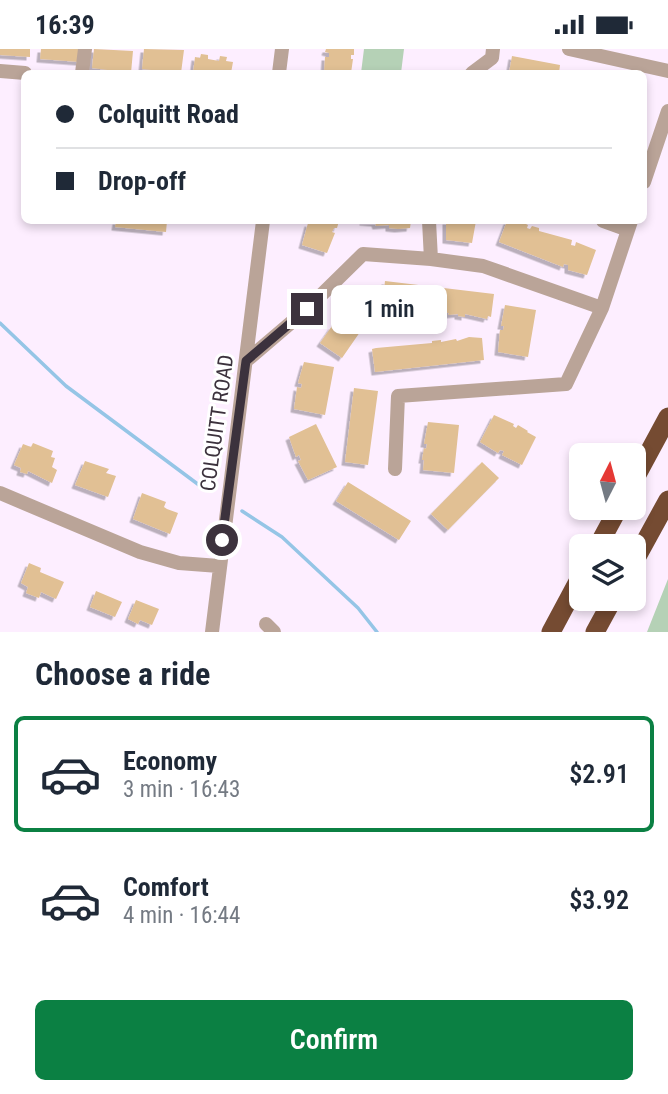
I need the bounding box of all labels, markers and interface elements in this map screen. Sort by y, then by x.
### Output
text: 16:39 [35,10,95,40]
text: Colquitt Road [98,99,239,129]
text: Drop-off [98,166,186,196]
callout: 1 min [332,285,447,333]
route end [291,293,323,325]
text: 1 min [364,296,414,323]
street label: COLQUITT ROAD [196,353,238,493]
north arrow [569,443,646,520]
map controls [569,443,646,611]
route start [206,524,238,556]
button: layers [569,534,646,611]
text: Choose a ride [35,655,210,693]
icon: car [39,743,102,806]
text: Economy [123,746,217,776]
text: $2.91 [569,759,629,789]
text: 3 min · 16:43 [123,776,240,803]
icon: car [39,869,102,932]
text: Comfort [123,872,209,902]
text: $3.92 [569,885,629,915]
text: 4 min · 16:44 [123,902,240,929]
button: Confirm [35,1000,633,1080]

